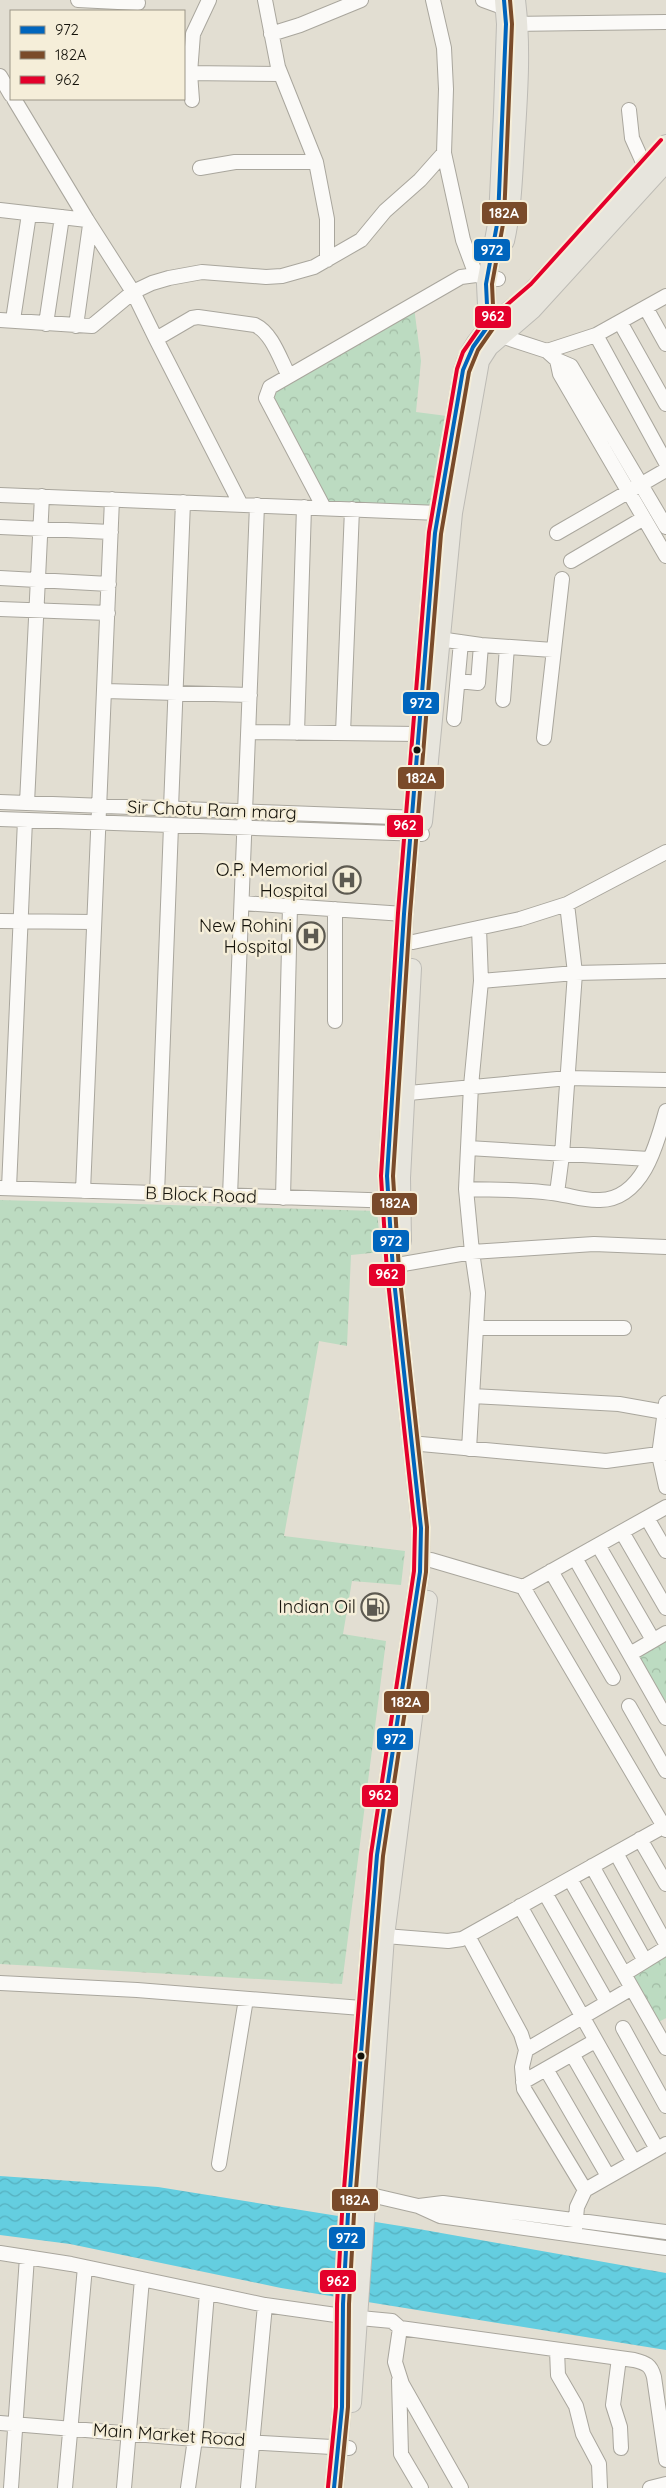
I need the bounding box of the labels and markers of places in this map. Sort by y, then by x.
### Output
unlabelled marker [412,745,422,755]
place label: O.P. Memorial Hospital [216,858,328,902]
hospital icon: O.P. Memorial Hospital [332,865,362,895]
place label: New Rohini Hospital [199,914,292,958]
hospital icon: New Rohini Hospital [296,921,326,951]
fuel station icon: Indian Oil [360,1592,390,1622]
place label: Indian Oil [278,1595,356,1618]
unlabelled marker [356,2051,366,2061]

